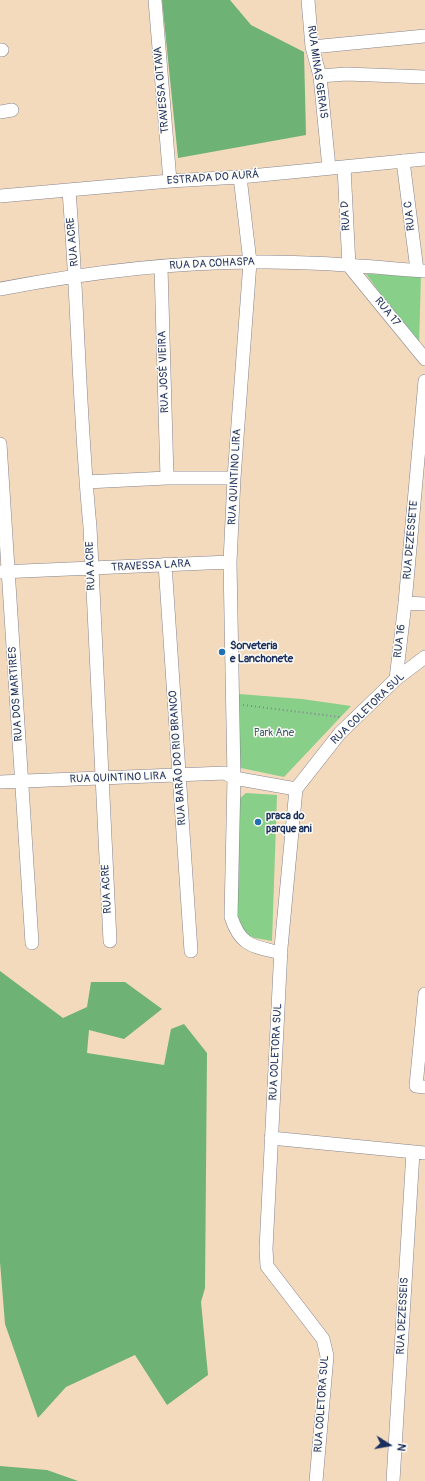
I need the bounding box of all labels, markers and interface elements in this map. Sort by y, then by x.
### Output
street label: RUA MINAS GERAIS [304,25,330,119]
street label: TRAVESSA OITAVA [152,46,172,134]
street label: ESTRADA DO AURÁ [166,168,260,188]
street label: RUA C [402,200,418,232]
street label: RUA D [339,201,353,231]
street label: RUA ACRE [64,217,82,267]
street label: RUA DA COHASPA [169,255,255,273]
street label: RUA 17 [371,295,403,329]
street label: RUA JOSÉ VIEIRA [156,331,172,413]
street label: RUA QUINTINO LIRA [226,428,244,526]
street label: RUA DEZESSETE [401,500,421,580]
street label: RUA ACRE [84,541,98,591]
street label: TRAVESSA LARA [111,557,191,575]
street label: RUA 16 [391,623,409,659]
place label: Sorveteria e Lanchonete [230,639,293,665]
street label: RUA DOS MARTIRES [6,646,26,742]
marker: Sorveteria e Lanchonete [217,647,227,657]
street label: RUA COLETORA SUL [328,670,408,748]
street label: RUA BARÃO DO RIO BRANCO [167,690,189,826]
park label: Park Ane [254,726,294,740]
street label: RUA QUINTINO LIRA [70,770,166,786]
place label: praca do parque ani [266,809,312,835]
marker: praca do parque ani [253,817,263,827]
street label: RUA ACRE [99,864,115,914]
street label: RUA COLETORA SUL [267,1003,285,1101]
street label: RUA DEZESSEIS [394,1277,412,1355]
street label: RUA COLETORA SUL [312,1355,332,1453]
north arrow [369,1425,409,1465]
text: N [394,1442,408,1452]

